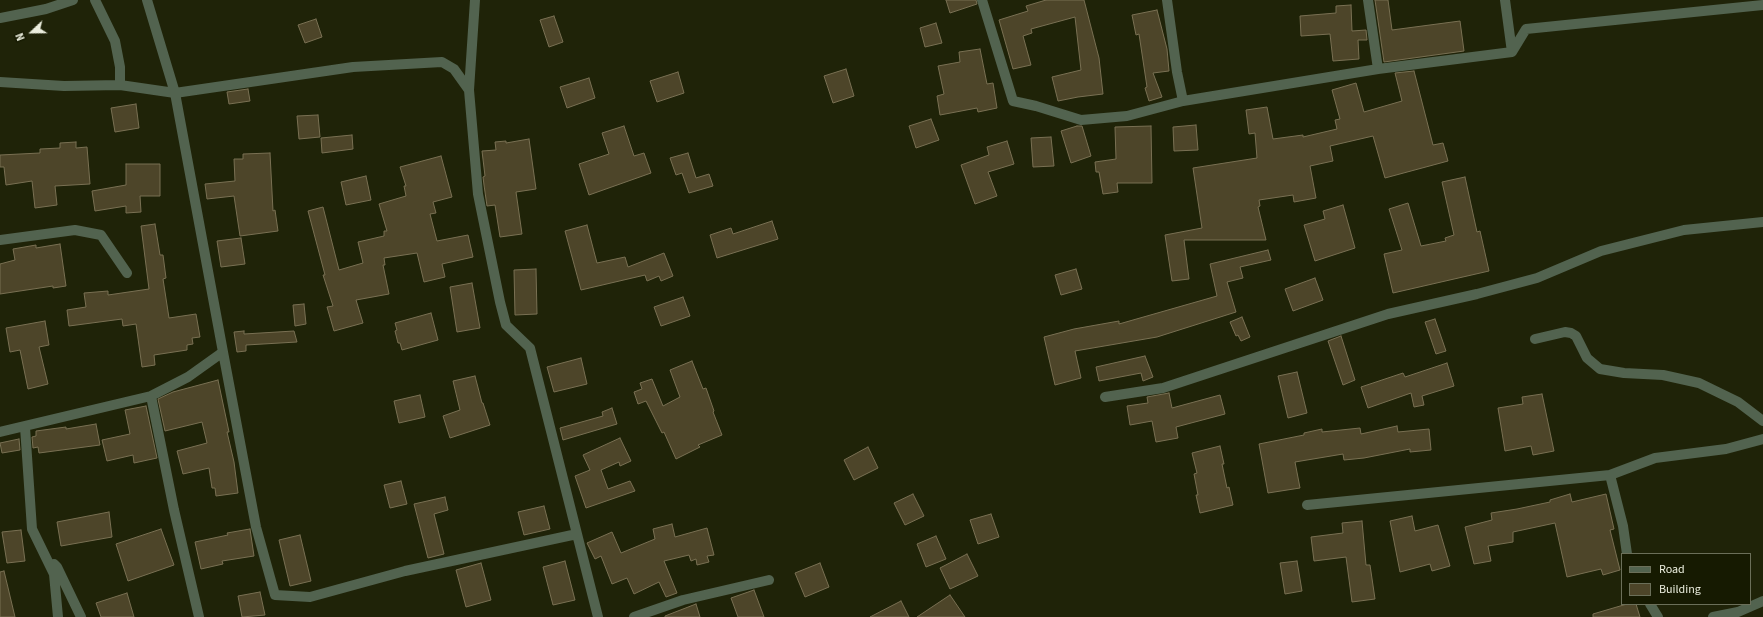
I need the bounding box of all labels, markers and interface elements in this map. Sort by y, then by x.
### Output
north arrow [12,12,52,52]
text: N [12,30,29,43]
legend [1621,553,1751,605]
text: Road [1659,561,1685,578]
text: Building [1659,581,1701,598]

